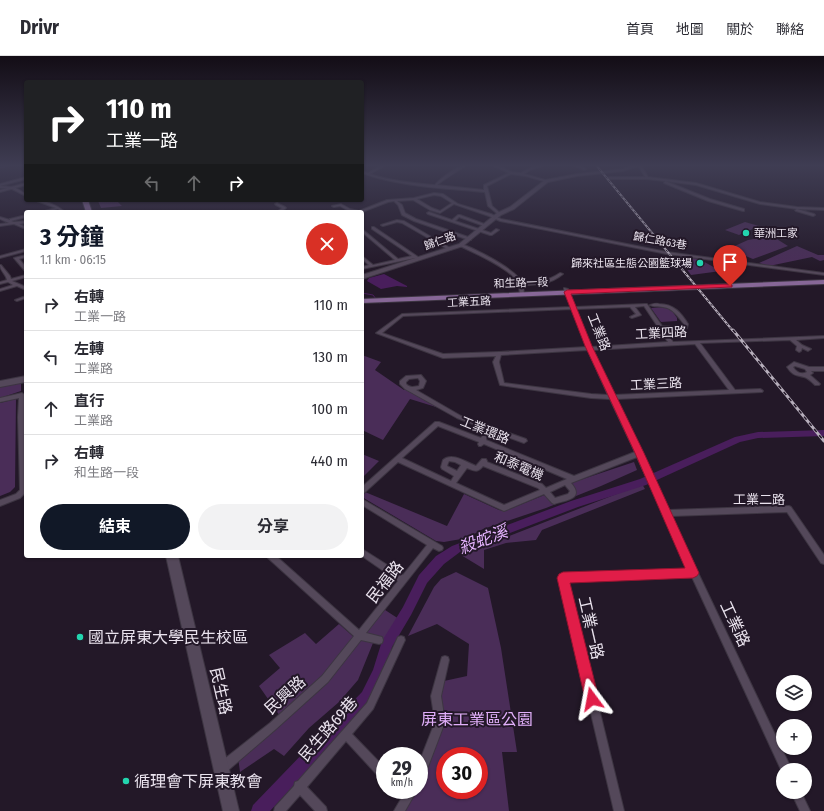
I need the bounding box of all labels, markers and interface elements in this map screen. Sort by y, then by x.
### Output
text: Drivr [20,16,59,39]
text: 首頁 [626,21,654,38]
text: 地圖 [676,21,704,38]
text: 關於 [726,21,754,38]
text: 聯絡 [776,21,804,38]
text: 110 m [106,92,172,125]
icon: right [40,96,92,148]
text: 工業一路 [106,130,178,152]
icon: left [141,172,163,194]
icon: ahead [183,172,205,194]
icon: right [225,172,247,194]
text: 3 分鐘 [40,223,104,251]
button: close [306,223,348,265]
place label: 華洲工家 [754,227,798,240]
marker: 華洲工家 [741,228,751,238]
street label: 歸仁路 [422,229,458,253]
street label: 歸仁路63巷 [632,230,688,252]
pin [713,245,747,286]
icon: arrive [719,251,741,273]
text: 1.1 km · 06:15 [40,252,106,267]
place label: 歸來社區生態公園籃球場 [571,257,692,270]
marker: 歸來社區生態公園籃球場 [695,258,705,268]
street label: 和生路一段 [493,276,549,290]
text: 右轉 [74,288,104,306]
icon: right [40,294,62,316]
street label: 工業五路 [447,294,491,310]
text: 110 m [314,296,348,314]
text: 工業一路 [74,309,126,324]
street label: 工業路 [585,311,613,353]
street label: 工業四路 [635,324,687,342]
text: 左轉 [74,340,104,358]
icon: left [40,346,62,368]
text: 130 m [313,348,348,366]
text: 工業路 [74,361,113,376]
street label: 工業三路 [630,375,682,393]
text: 直行 [74,392,104,410]
icon: ahead [40,398,62,420]
text: 100 m [311,400,348,418]
text: 工業路 [74,413,113,428]
street label: 工業環路 [458,413,512,447]
text: 右轉 [74,444,104,462]
street label: 和泰電機 [492,449,546,483]
icon: right [40,450,62,472]
text: 440 m [311,452,348,470]
text: 和生路一段 [74,465,139,480]
street label: 工業二路 [733,492,785,507]
button: 結束 [40,504,190,550]
button: 分享 [198,504,348,550]
water label: 殺蛇溪 [455,520,512,559]
street label: 民福路 [363,557,407,607]
street label: 工業一路 [575,595,607,661]
street label: 工業路 [716,598,754,650]
place label: 國立屏東大學民生校區 [88,628,248,647]
marker: 國立屏東大學民生校區 [75,632,85,642]
street label: 民生路 [206,665,236,717]
street label: 民興路 [261,672,309,718]
map controls [776,675,812,799]
button: layers [776,675,812,711]
position arrow [571,678,613,720]
street label: 民生路69巷 [295,693,361,765]
park label: 屏東工業區公園 [421,710,533,729]
button: + [776,719,812,755]
speed limit sign: 30 [436,747,488,799]
text: 29 [392,756,412,780]
button: − [776,763,812,799]
place label: 循理會下屏東教會 [134,772,262,791]
marker: 循理會下屏東教會 [121,776,131,786]
text: km/h [391,777,413,789]

